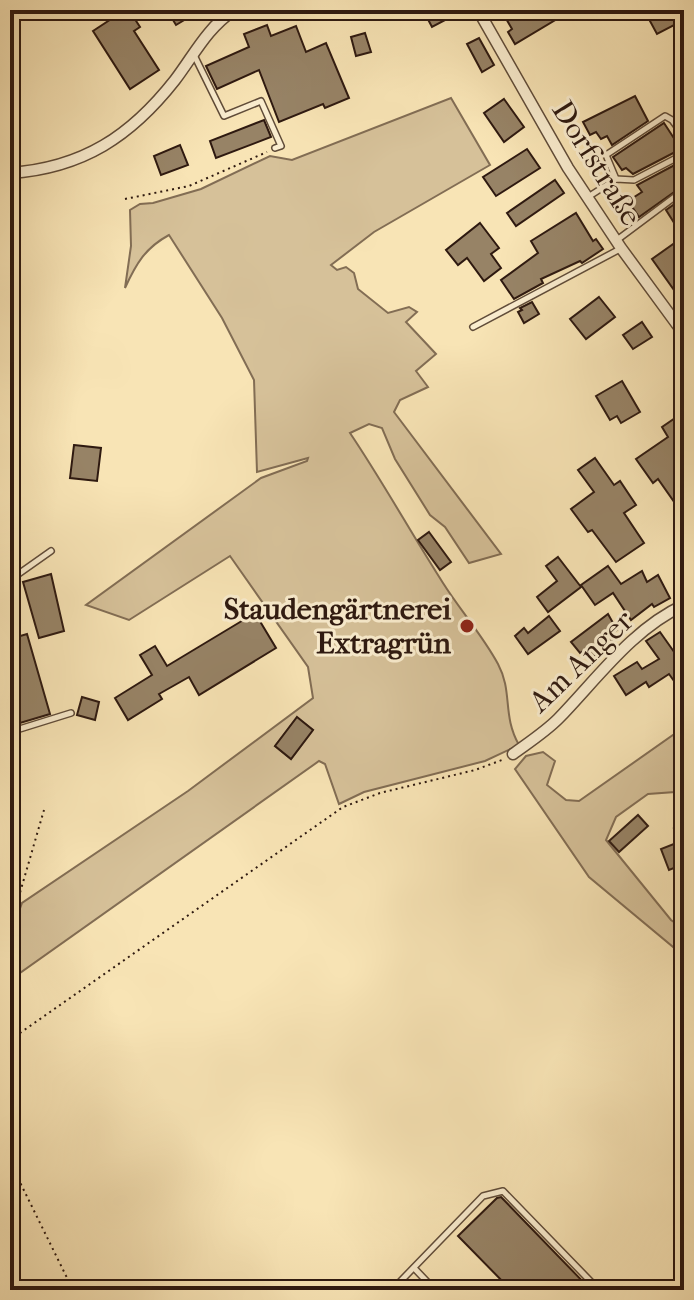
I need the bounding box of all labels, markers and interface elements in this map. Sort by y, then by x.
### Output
street label: Dorfstraße [545,95,649,232]
place label: Staudengärtnerei Extragrün [224,592,452,661]
street label: Am Anger [521,603,641,720]
marker: Staudengärtnerei Extragrün [458,617,476,635]

